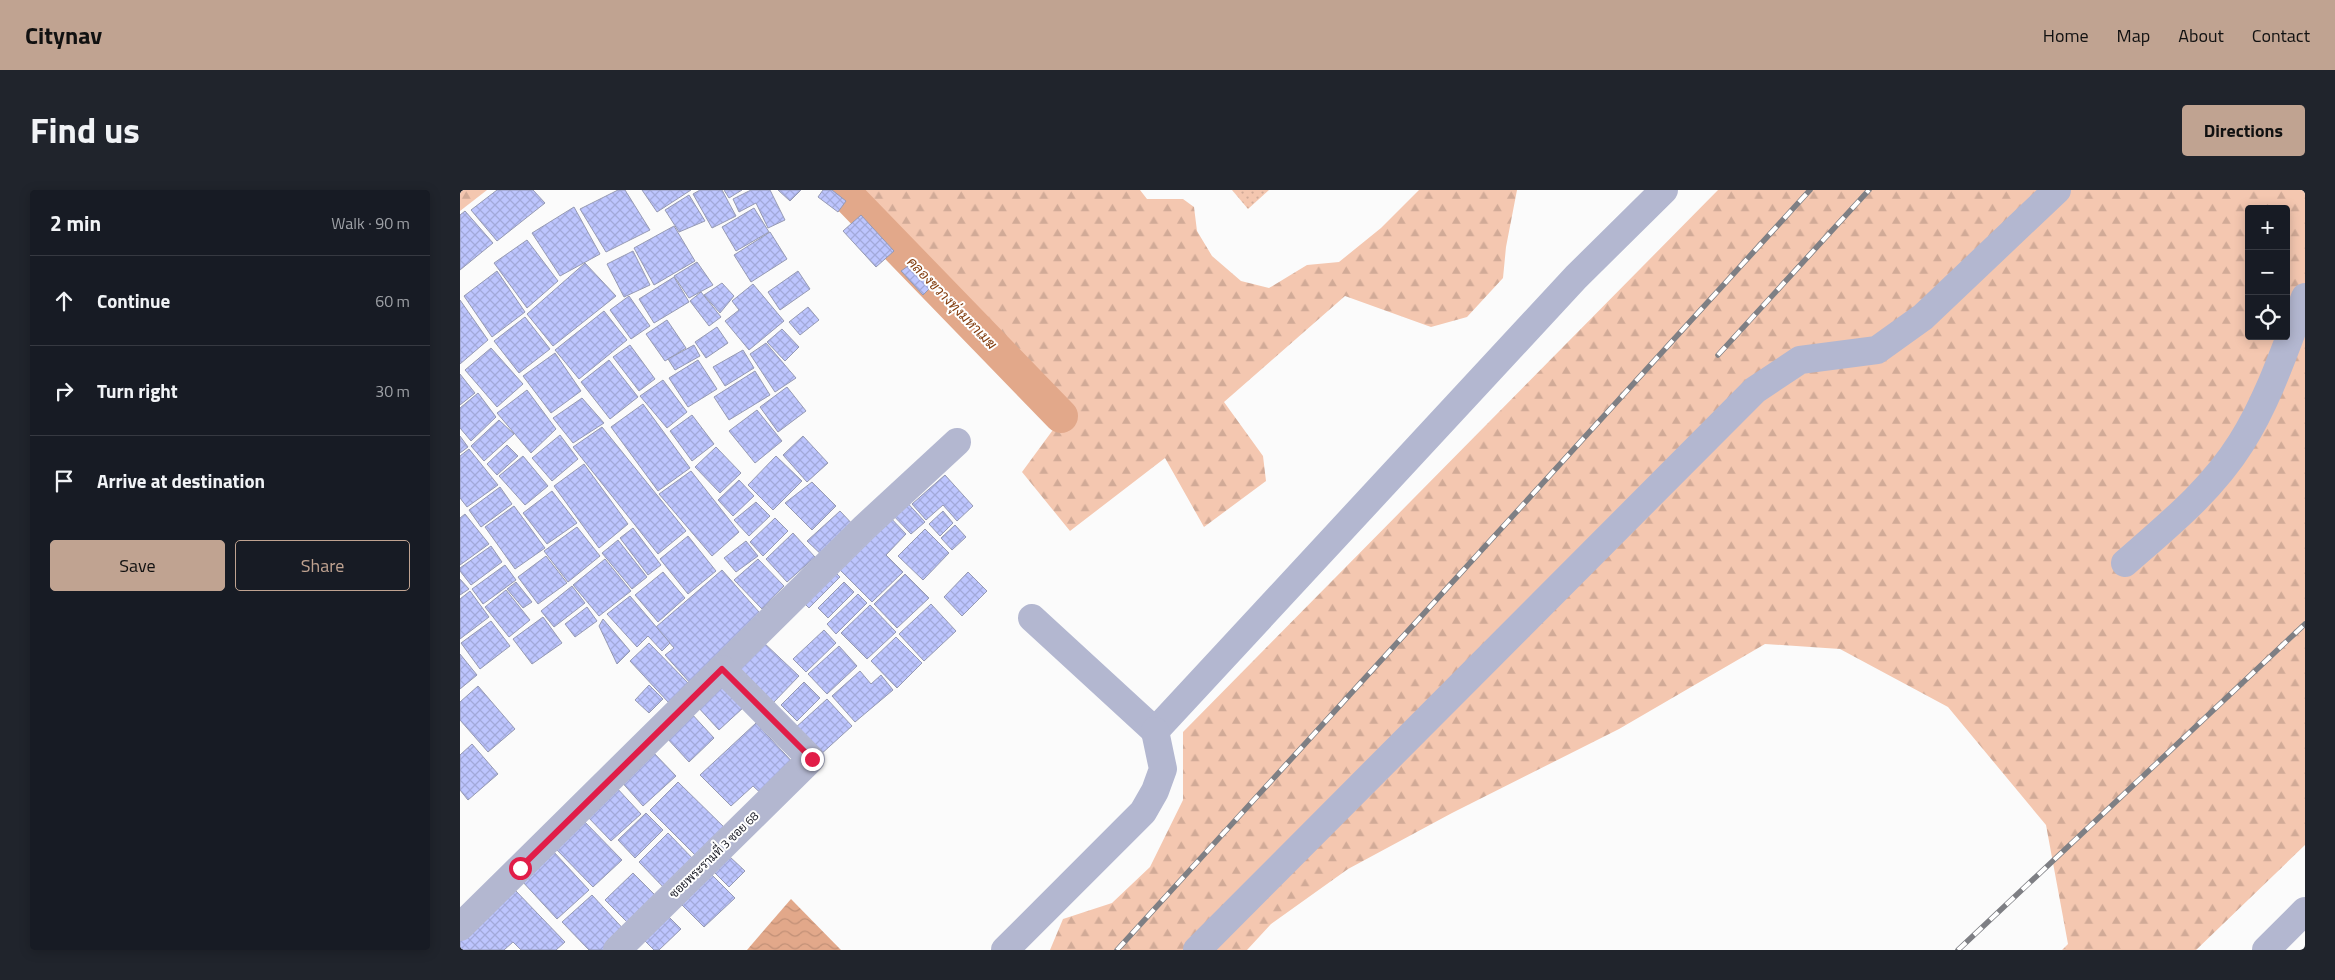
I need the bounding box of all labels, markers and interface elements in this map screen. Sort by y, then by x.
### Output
text: Citynav [25,17,102,53]
text: Home [2043,22,2089,49]
text: Map [2117,22,2150,49]
text: About [2178,22,2224,49]
text: Contact [2252,22,2310,49]
text: Find us [30,103,140,157]
button: Directions [2182,105,2305,156]
map controls [2245,205,2290,340]
button: + [2245,205,2290,250]
text: 2 min [50,207,101,239]
text: Walk · 90 m [331,211,410,235]
button: − [2245,250,2290,295]
water label: คลองขวางทุ่งมหาเมฆ [903,252,1002,354]
text: Continue [97,286,170,315]
icon: ahead [50,287,78,315]
text: 60 m [375,289,410,313]
button: locate [2245,295,2290,340]
text: Turn right [97,376,178,405]
icon: right [50,377,78,405]
text: 30 m [375,379,410,403]
text: Arrive at destination [97,466,265,495]
icon: arrive [50,467,78,495]
button: Save [50,540,225,591]
button: Share [235,540,410,591]
route end [801,748,824,771]
street label: ซอยพระรามที่ 3 ซอย 68 [664,806,763,903]
route start [509,857,532,880]

